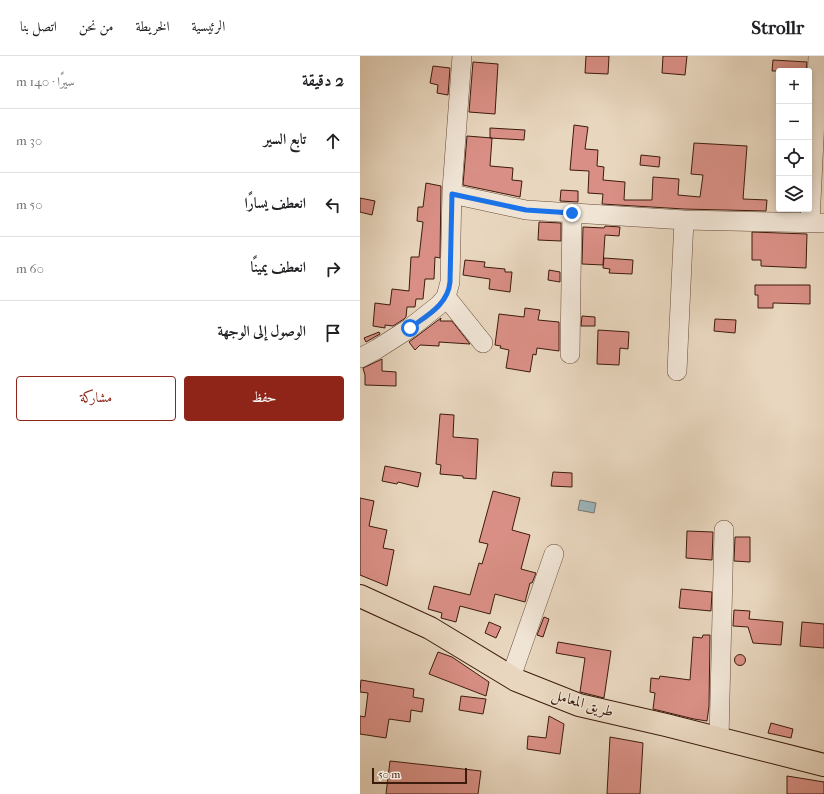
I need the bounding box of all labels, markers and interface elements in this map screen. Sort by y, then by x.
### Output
text: Strollr [751,17,804,39]
text: اتصل بنا [20,18,57,35]
text: من نحن [79,18,114,35]
text: الخريطة [136,18,170,35]
text: الرئيسية [192,18,225,35]
map controls [776,68,812,212]
button: + [776,68,812,104]
text: 2 دقيقة [302,70,344,90]
text: سيرًا · 140 m [16,74,75,89]
button: − [776,104,812,140]
text: تابع السير [264,130,306,148]
icon: ahead [322,130,344,152]
text: 30 m [16,133,42,148]
button: locate [776,140,812,176]
button: layers [776,176,812,212]
text: انعطف يسارًا [245,194,306,212]
icon: left [322,194,344,216]
text: 50 m [16,197,42,212]
route end [563,204,581,222]
text: انعطف يمينًا [251,258,306,276]
icon: right [322,258,344,280]
text: 60 m [16,261,44,276]
route start [401,319,419,337]
text: الوصول إلى الوجهة [217,322,306,340]
icon: arrive [322,322,344,344]
button: مشاركة [16,376,176,421]
button: حفظ [184,376,344,421]
street label: طريق المعامل [549,685,616,723]
scale bar [372,766,467,785]
text: 50 m [378,768,400,781]

